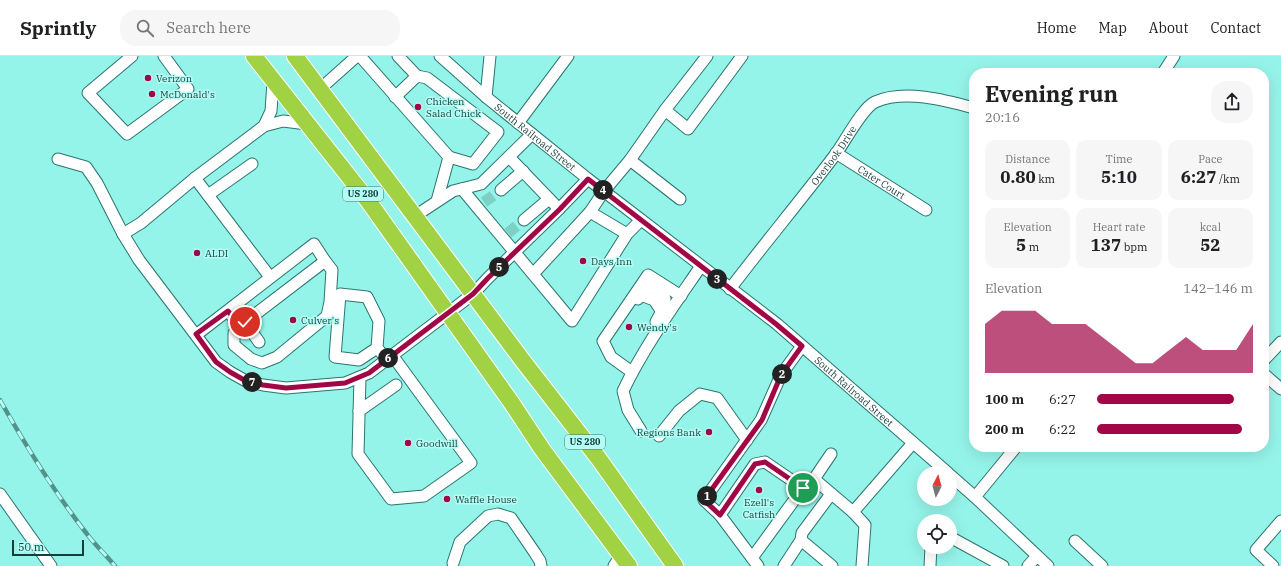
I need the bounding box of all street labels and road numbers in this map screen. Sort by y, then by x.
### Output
street label: South Railroad Street [492,101,579,174]
street label: Overlook Drive [808,123,859,188]
street label: Cater Court [855,162,908,202]
road number: US 280 [343,187,383,201]
street label: South Railroad Street [812,354,896,430]
road number: US 280 [565,435,605,449]

